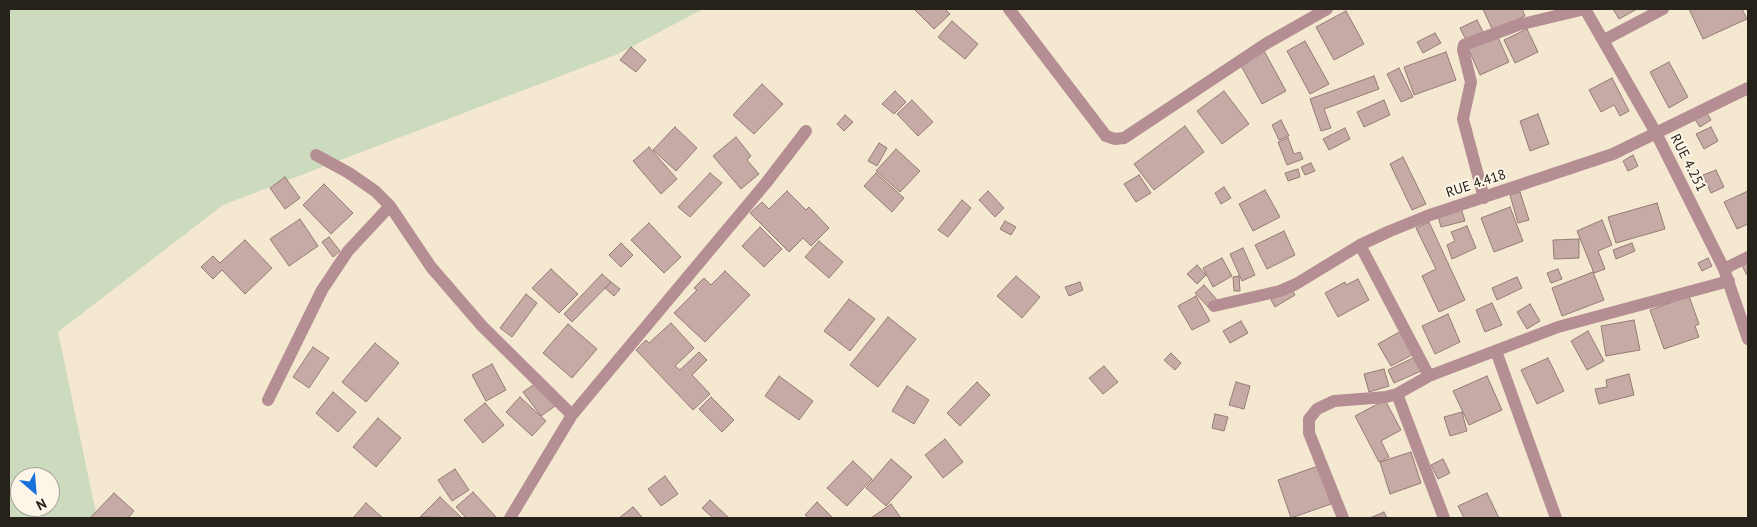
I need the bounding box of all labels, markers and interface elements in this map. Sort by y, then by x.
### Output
street label: RUE 4.251 [1666,131,1710,195]
street label: RUE 4.418 [1444,166,1508,202]
north arrow [10,467,60,517]
text: N [33,494,50,515]

